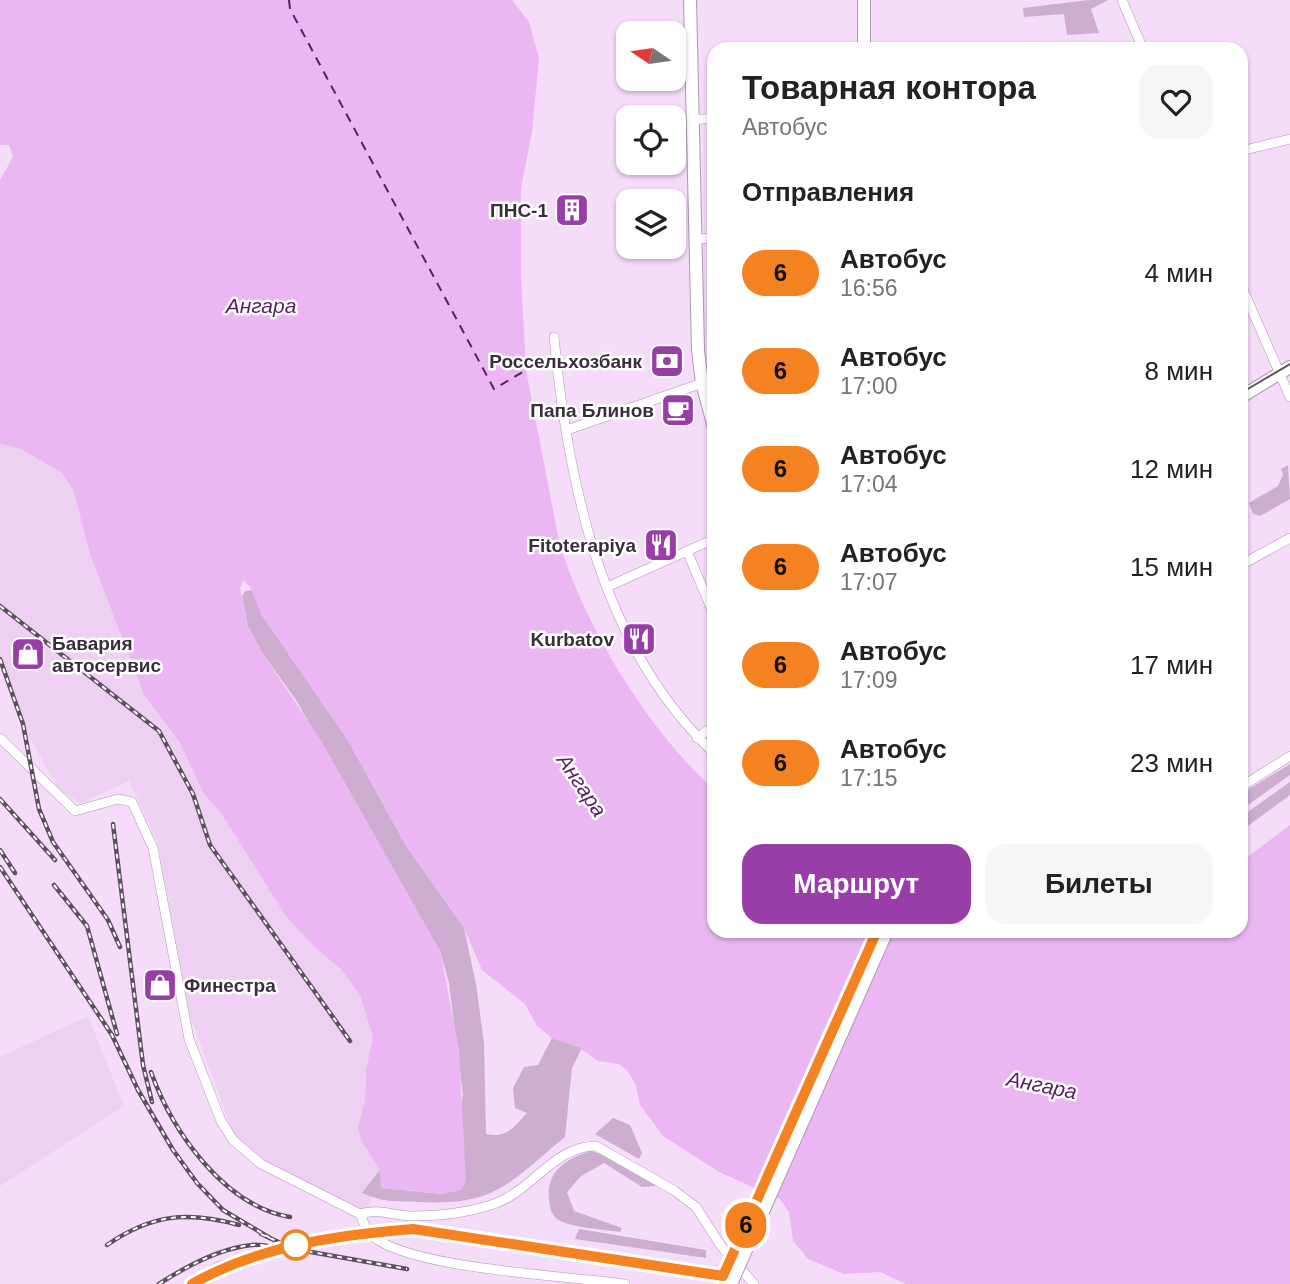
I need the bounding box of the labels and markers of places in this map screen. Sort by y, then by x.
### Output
building icon: ПНС-1 [553,191,591,229]
place label: ПНС-1 [490,200,548,221]
bank icon: Россельхозбанк [648,342,686,380]
place label: Россельхозбанк [489,351,642,372]
cafe icon: Папа Блинов [659,391,697,429]
place label: Папа Блинов [530,400,654,421]
restaurant icon: Fitoterapiya [642,526,680,564]
place label: Fitoterapiya [528,535,636,556]
restaurant icon: Kurbatov [620,620,658,658]
place label: Kurbatov [531,629,614,650]
place label: Бавария автосервис [52,633,162,676]
shop icon: Бавария автосервис [9,635,47,673]
shop icon: Финестра [141,966,179,1004]
place label: Финестра [184,975,276,996]
unlabelled marker [281,1230,311,1260]

